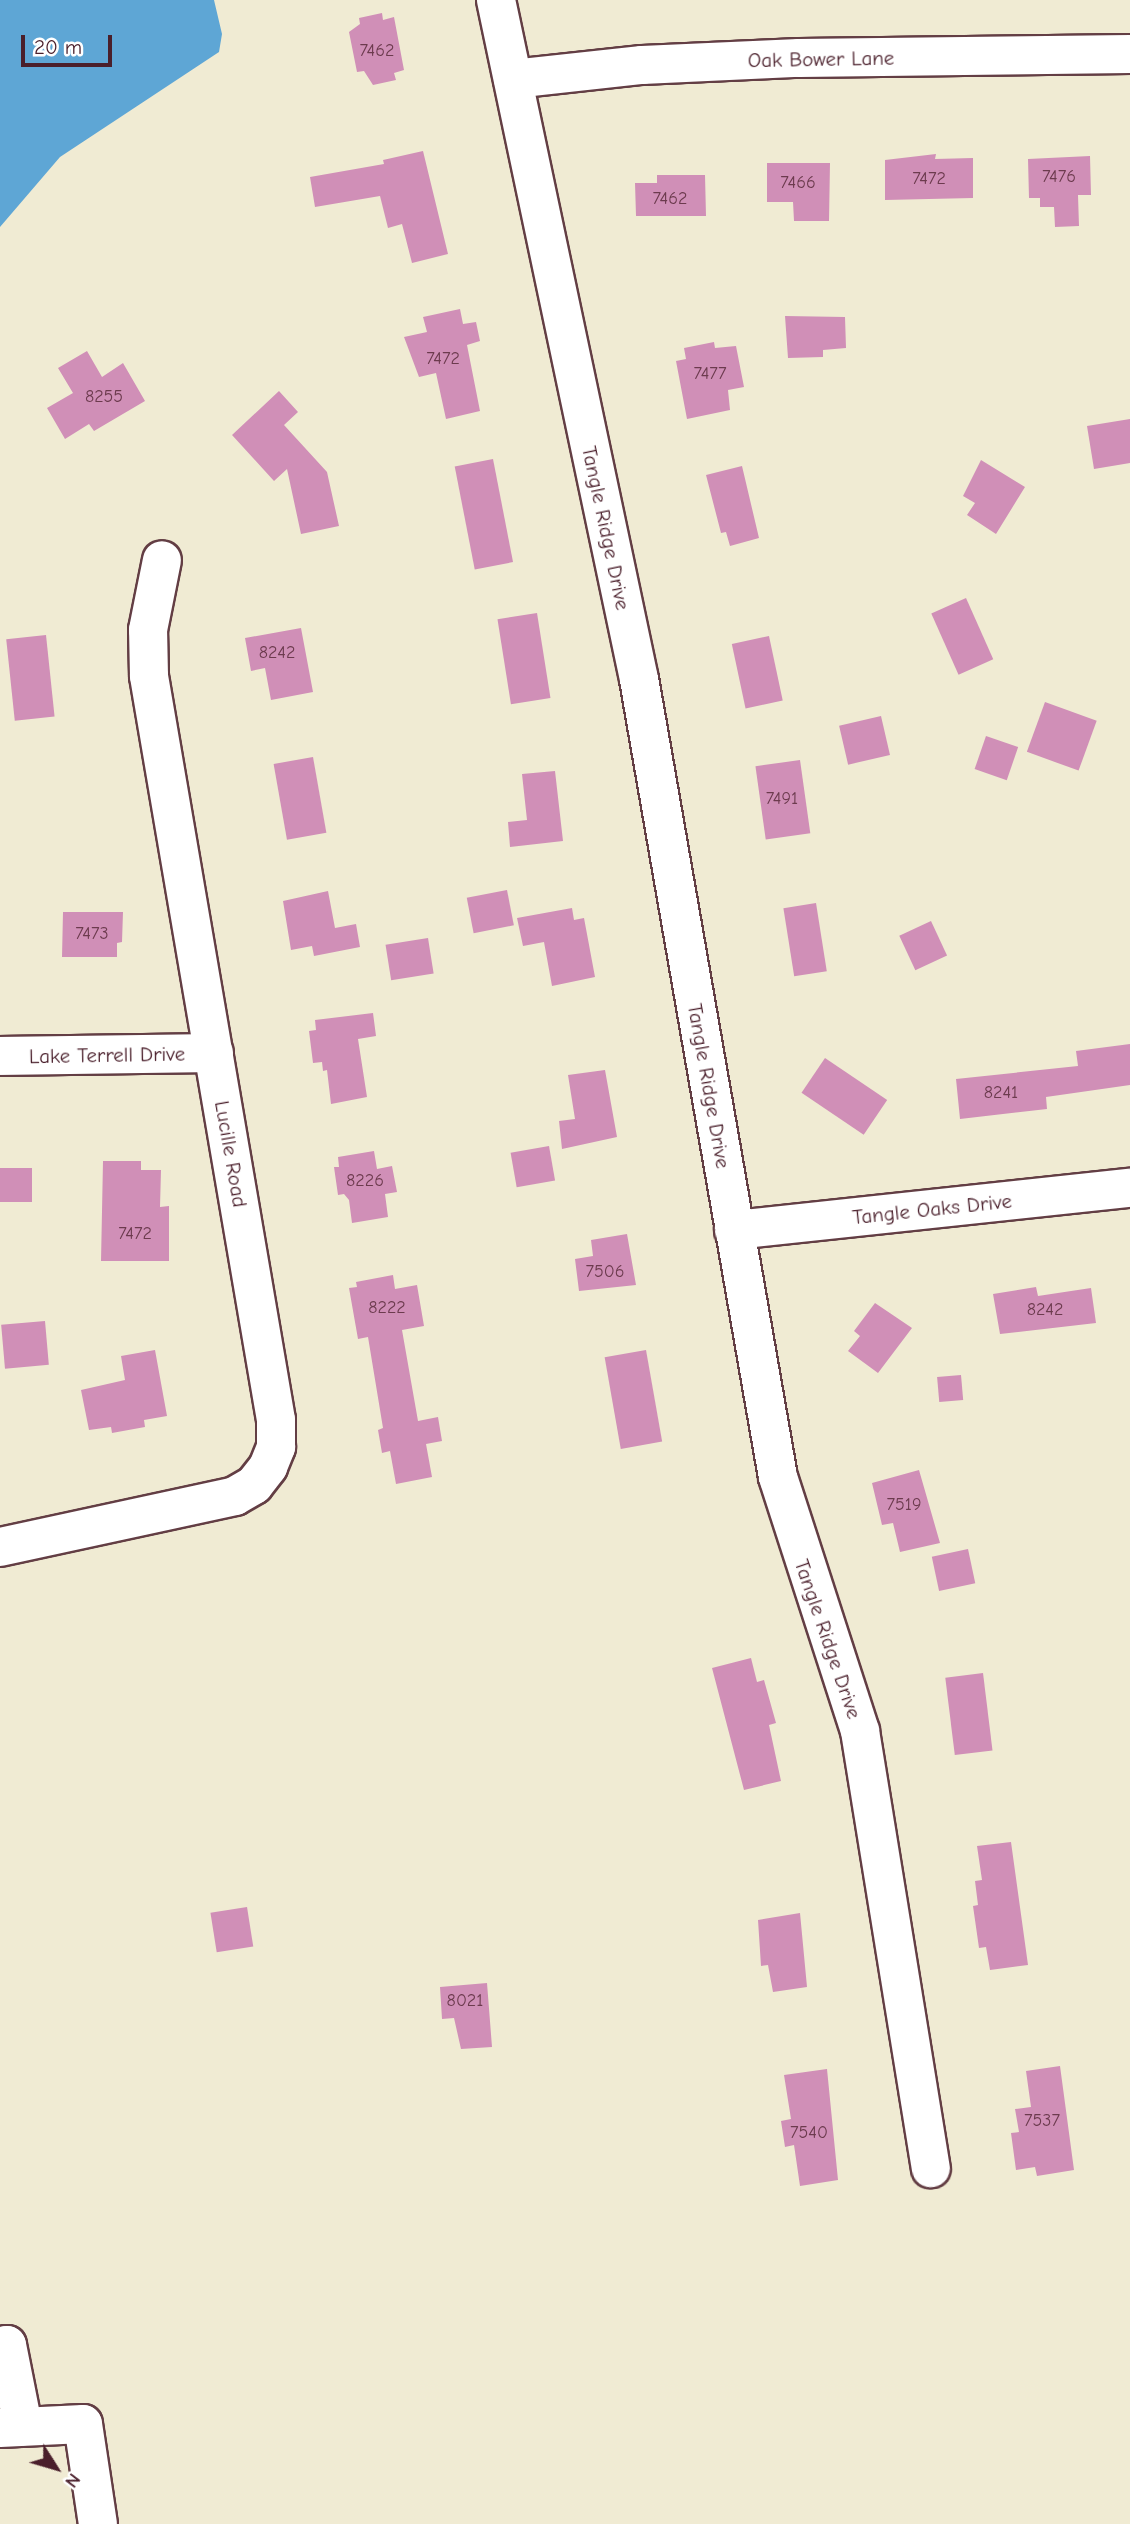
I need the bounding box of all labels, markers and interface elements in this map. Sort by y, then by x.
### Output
scale bar [24,21,116,65]
text: 20 m [34,35,82,59]
house number: 7462 [360,40,394,62]
street label: Oak Bower Lane [747,45,895,73]
house number: 7476 [1042,166,1076,188]
house number: 7472 [912,168,946,190]
house number: 7466 [780,172,816,194]
house number: 7462 [653,188,687,210]
house number: 7472 [426,348,460,370]
house number: 7477 [694,363,726,385]
house number: 8255 [85,386,123,408]
street label: Tangle Ridge Drive [576,444,636,612]
house number: 8242 [259,642,295,664]
house number: 7491 [766,788,798,810]
house number: 7473 [75,923,109,945]
street label: Tangle Ridge Drive [682,1002,736,1170]
street label: Lake Terrell Drive [29,1041,185,1069]
house number: 8241 [984,1082,1018,1104]
street label: Lucille Road [209,1099,253,1209]
house number: 8226 [346,1170,384,1192]
street label: Tangle Oaks Drive [851,1188,1013,1230]
house number: 7472 [118,1223,152,1245]
house number: 7506 [586,1261,624,1283]
house number: 8222 [368,1297,406,1319]
house number: 8242 [1027,1299,1063,1321]
house number: 7519 [887,1494,921,1516]
street label: Tangle Ridge Drive [789,1556,867,1722]
house number: 8021 [447,1990,483,2012]
house number: 7537 [1024,2110,1060,2132]
house number: 7540 [790,2122,828,2144]
north arrow [21,2433,91,2503]
text: N [60,2469,85,2492]

